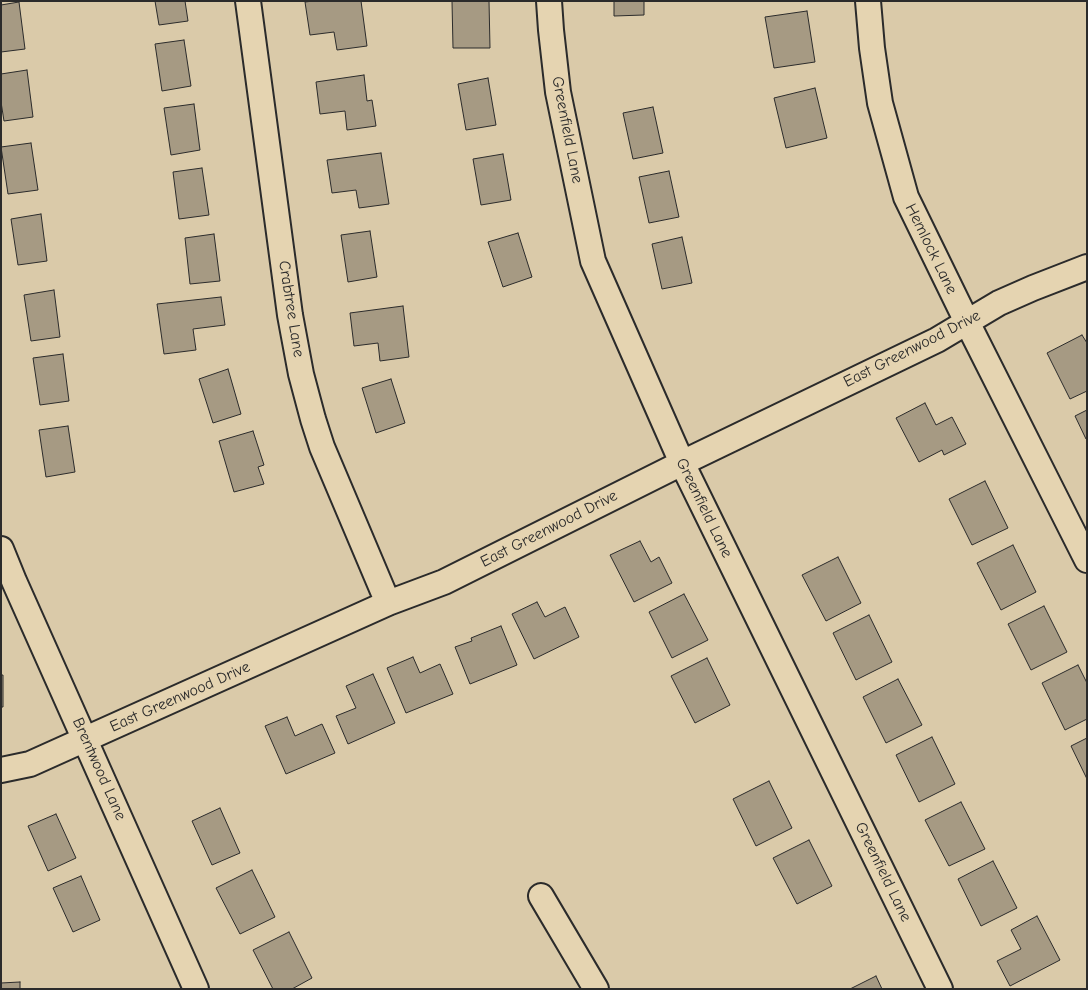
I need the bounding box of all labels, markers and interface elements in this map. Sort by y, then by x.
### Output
street label: Greenfield Lane [547,75,587,185]
street label: Hemlock Lane [901,201,961,297]
street label: Crabtree Lane [274,259,308,359]
street label: East Greenwood Drive [840,306,984,392]
street label: Greenfield Lane [672,455,736,561]
street label: East Greenwood Drive [477,486,621,572]
street label: East Greenwood Drive [107,657,253,737]
street label: Brentwood Lane [68,715,130,823]
street label: Greenfield Lane [851,819,915,925]

